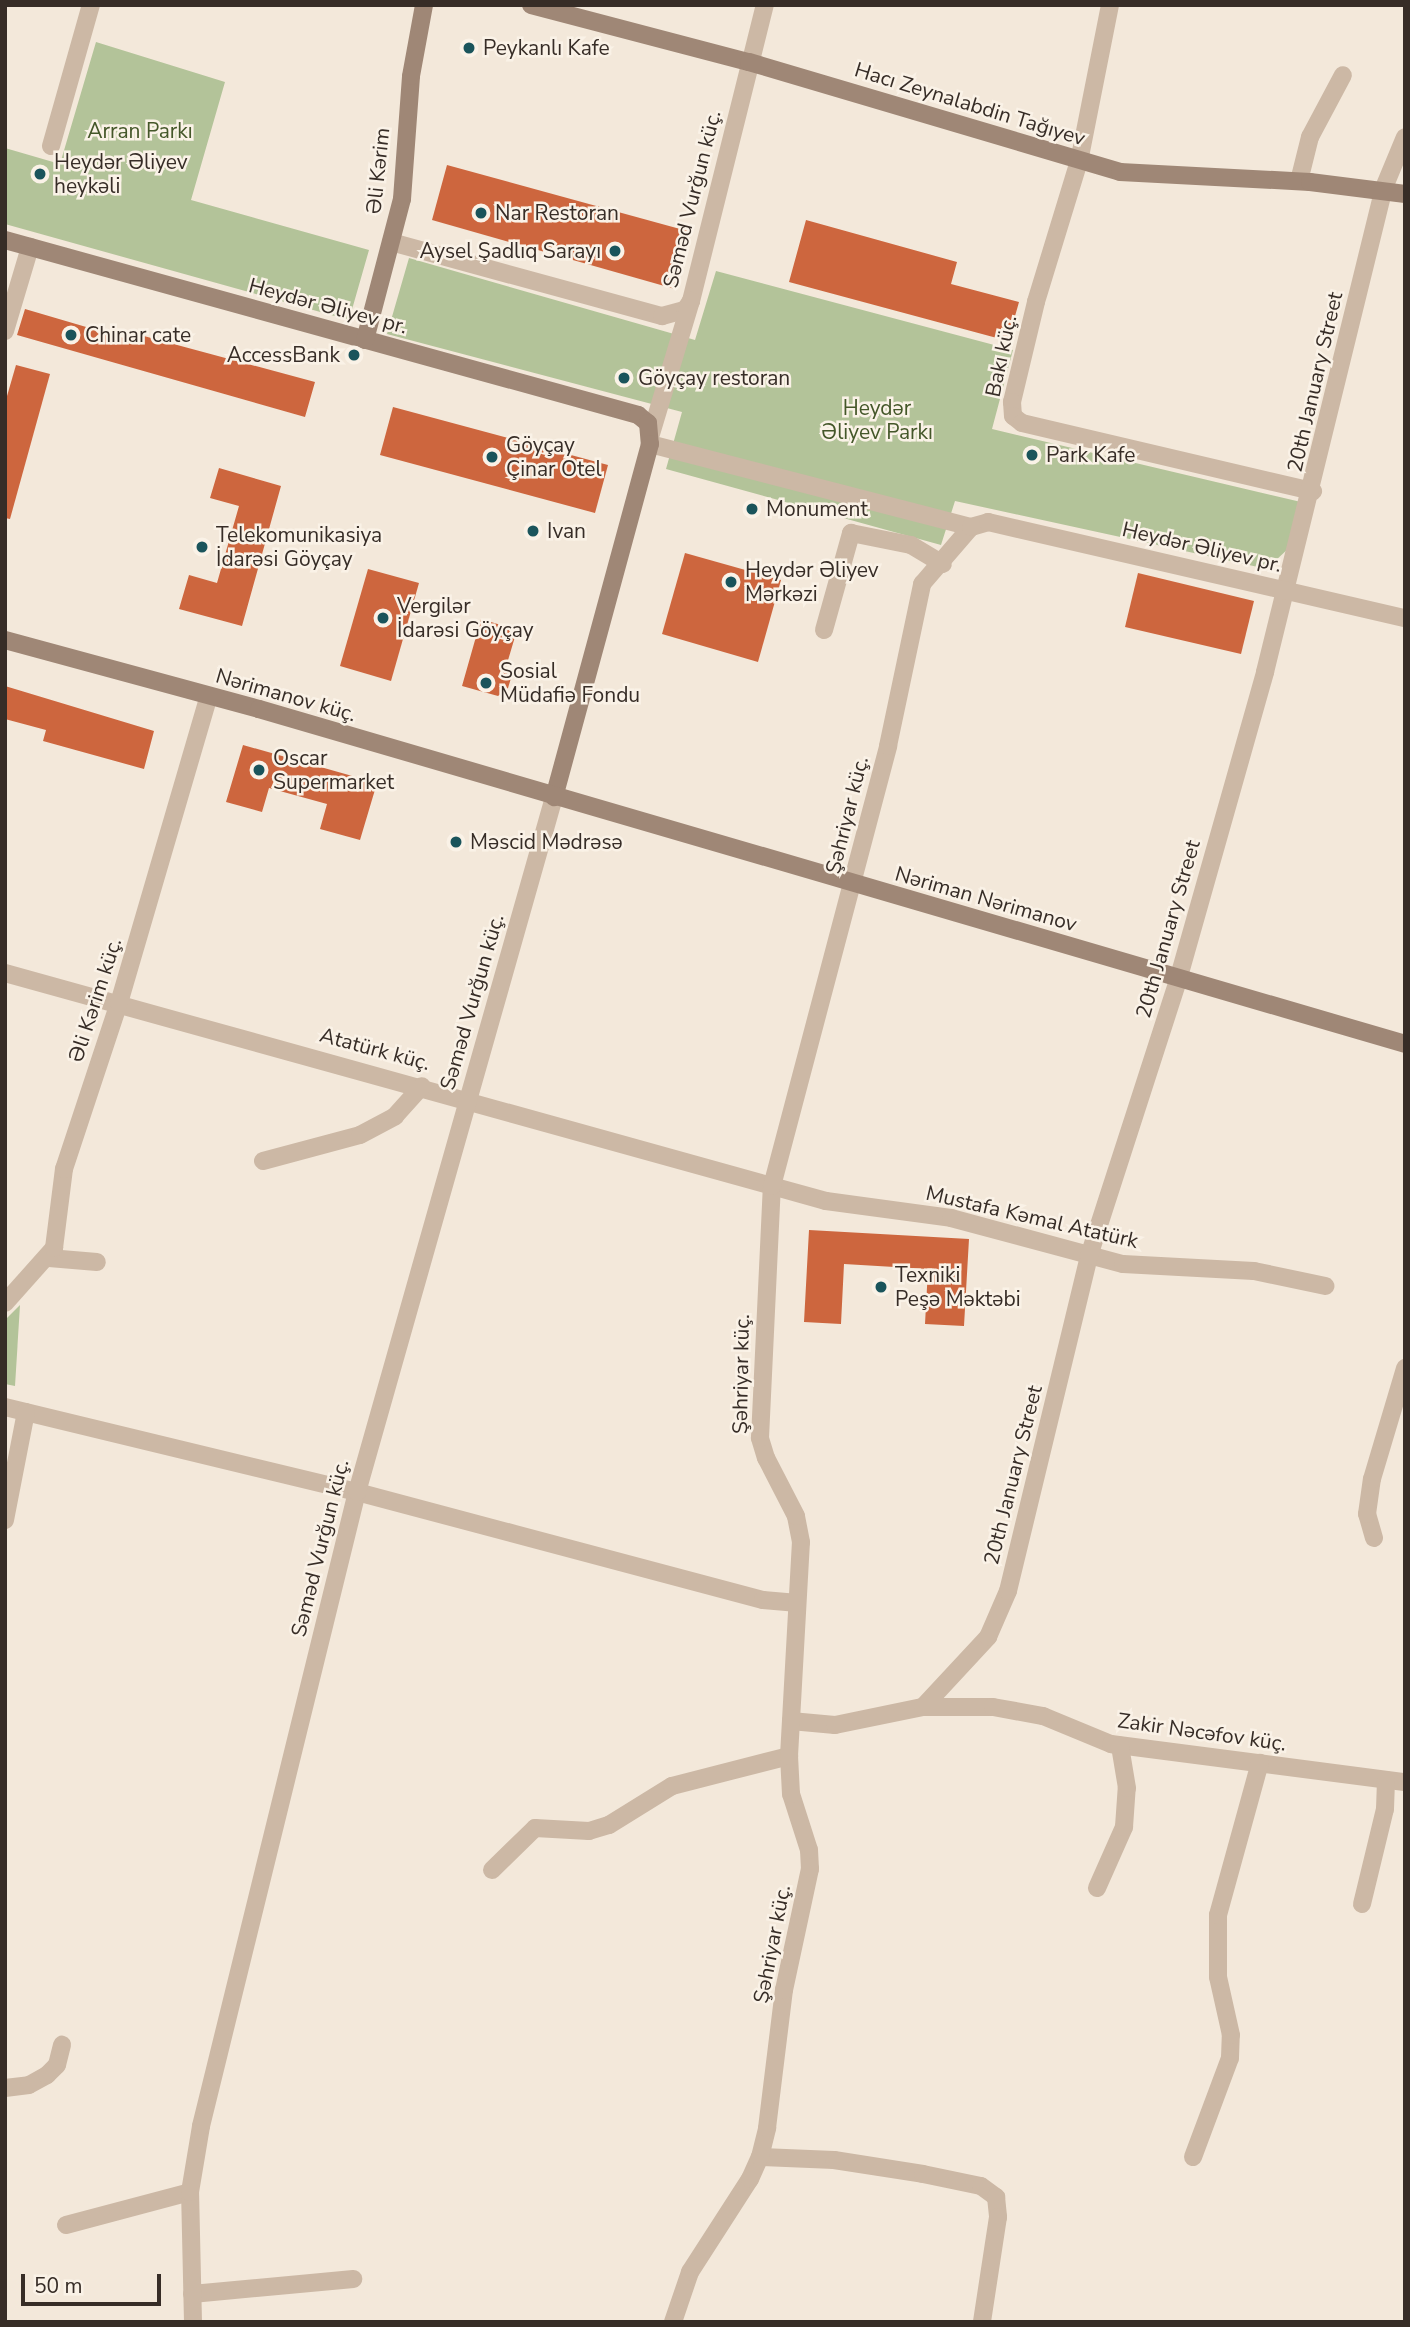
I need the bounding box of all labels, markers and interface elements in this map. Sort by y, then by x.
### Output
place label: Peykanlı Kafe [483,35,610,61]
marker: Peykanlı Kafe [461,40,477,56]
street label: Hacı Zeynalabdin Tağıyev [852,57,1088,151]
street label: Səməd Vurğun küç. [658,108,726,290]
park label: Arran Parkı [87,118,193,144]
street label: Əli Kərim [361,126,395,216]
place label: Heydər Əliyev heykəli [54,149,188,199]
marker: Heydər Əliyev heykəli [32,166,48,182]
place label: Nar Restoran [495,200,619,226]
marker: Nar Restoran [473,205,489,221]
place label: Aysel Şadlıq Sarayı [420,238,601,264]
marker: Aysel Şadlıq Sarayı [607,243,623,259]
street label: Heydər Əliyev pr. [246,273,410,339]
street label: 20th January Street [1282,289,1348,475]
street label: Bakı küç. [980,313,1022,399]
place label: Chinar cate [85,322,191,348]
marker: Chinar cate [63,327,79,343]
place label: AccessBank [227,342,340,368]
marker: AccessBank [346,347,362,363]
place label: Göyçay restoran [638,365,790,391]
marker: Göyçay restoran [616,370,632,386]
park label: Heydər Əliyev Parkı [821,395,933,445]
place label: Göyçay Çinar Otel [506,432,602,482]
place label: Park Kafe [1046,442,1135,468]
marker: Park Kafe [1024,447,1040,463]
marker: Göyçay Çinar Otel [484,449,500,465]
place label: Monument [766,496,868,522]
marker: Monument [744,501,760,517]
street label: Heydər Əliyev pr. [1120,516,1284,578]
place label: Ivan [547,518,586,544]
place label: Telekomunikasiya İdarəsi Göyçay [216,522,382,572]
marker: Ivan [525,523,541,539]
marker: Telekomunikasiya İdarəsi Göyçay [194,539,210,555]
place label: Heydər Əliyev Mərkəzi [745,557,879,607]
marker: Heydər Əliyev Mərkəzi [723,574,739,590]
place label: Vergilər İdarəsi Göyçay [397,593,534,643]
marker: Vergilər İdarəsi Göyçay [375,610,391,626]
place label: Sosial Müdafiə Fondu [500,658,640,708]
street label: Nərimanov küç. [213,663,359,727]
marker: Sosial Müdafiə Fondu [478,675,494,691]
place label: Oscar Supermarket [273,745,394,795]
street label: Şəhriyar küç. [820,754,874,876]
marker: Oscar Supermarket [251,762,267,778]
place label: Məscid Mədrəsə [470,829,623,855]
marker: Məscid Mədrəsə [448,834,464,850]
street label: 20th January Street [1130,837,1206,1021]
street label: Nəriman Nərimanov [892,861,1080,937]
street label: Səməd Vurğun küç. [435,911,509,1093]
street label: Əli Kərim küç. [63,935,127,1065]
street label: Atatürk küç. [317,1022,433,1076]
street label: Mustafa Kəmal Atatürk [923,1180,1141,1254]
place label: Texniki Peşə Məktəbi [895,1262,1021,1312]
marker: Texniki Peşə Məktəbi [873,1279,889,1295]
street label: Şəhriyar küç. [727,1314,755,1434]
street label: 20th January Street [978,1383,1048,1567]
street label: Səməd Vurğun küç. [286,1457,354,1639]
street label: Zakir Nəcəfov küç. [1116,1708,1288,1756]
street label: Şəhriyar küç. [748,1883,796,2005]
scale bar [24,2260,164,2304]
text: 50 m [34,2272,83,2300]

